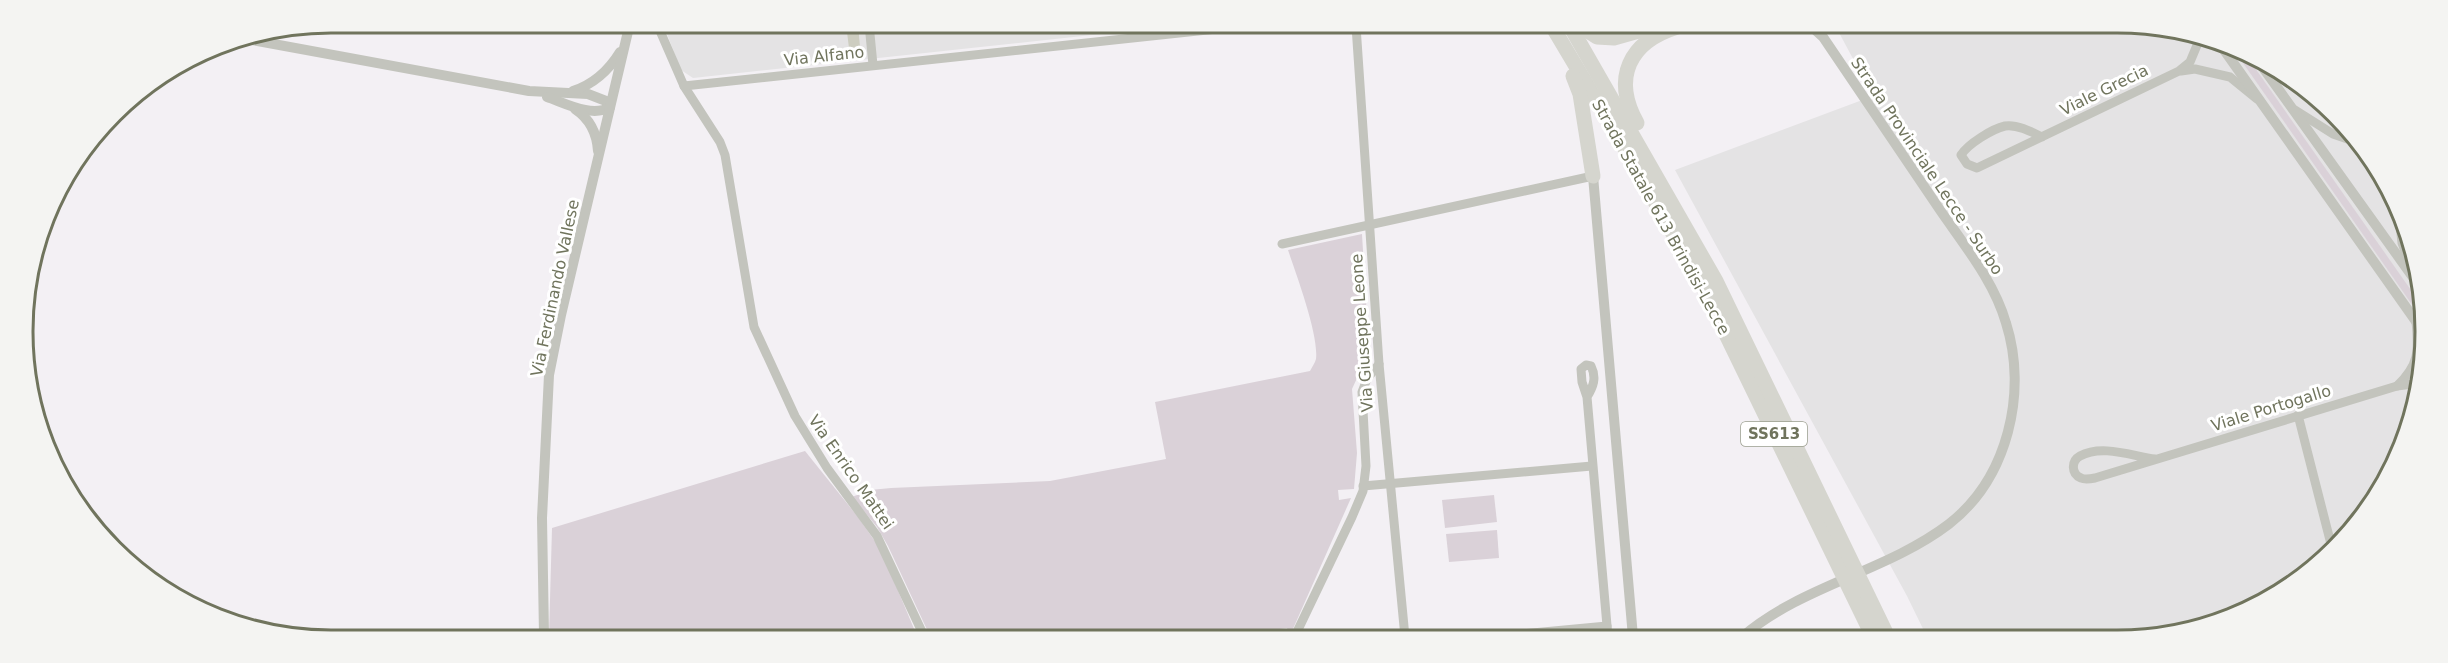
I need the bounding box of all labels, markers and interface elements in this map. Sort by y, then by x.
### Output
street label: Via Alfano [783,42,865,70]
street label: Strada Provinciale Lecce - Surbo [1847,54,2007,278]
street label: Viale Grecia [2057,60,2151,120]
street label: Strada Statale 613 Brindisi-Lecce [1588,96,1734,338]
street label: Via Ferdinando Vallese [527,198,583,378]
street label: Via Giuseppe Leone [1347,253,1377,413]
street label: Viale Portogallo [2209,381,2333,435]
street label: Via Enrico Mattei [804,411,898,533]
road number: SS613 [1741,422,1807,446]

